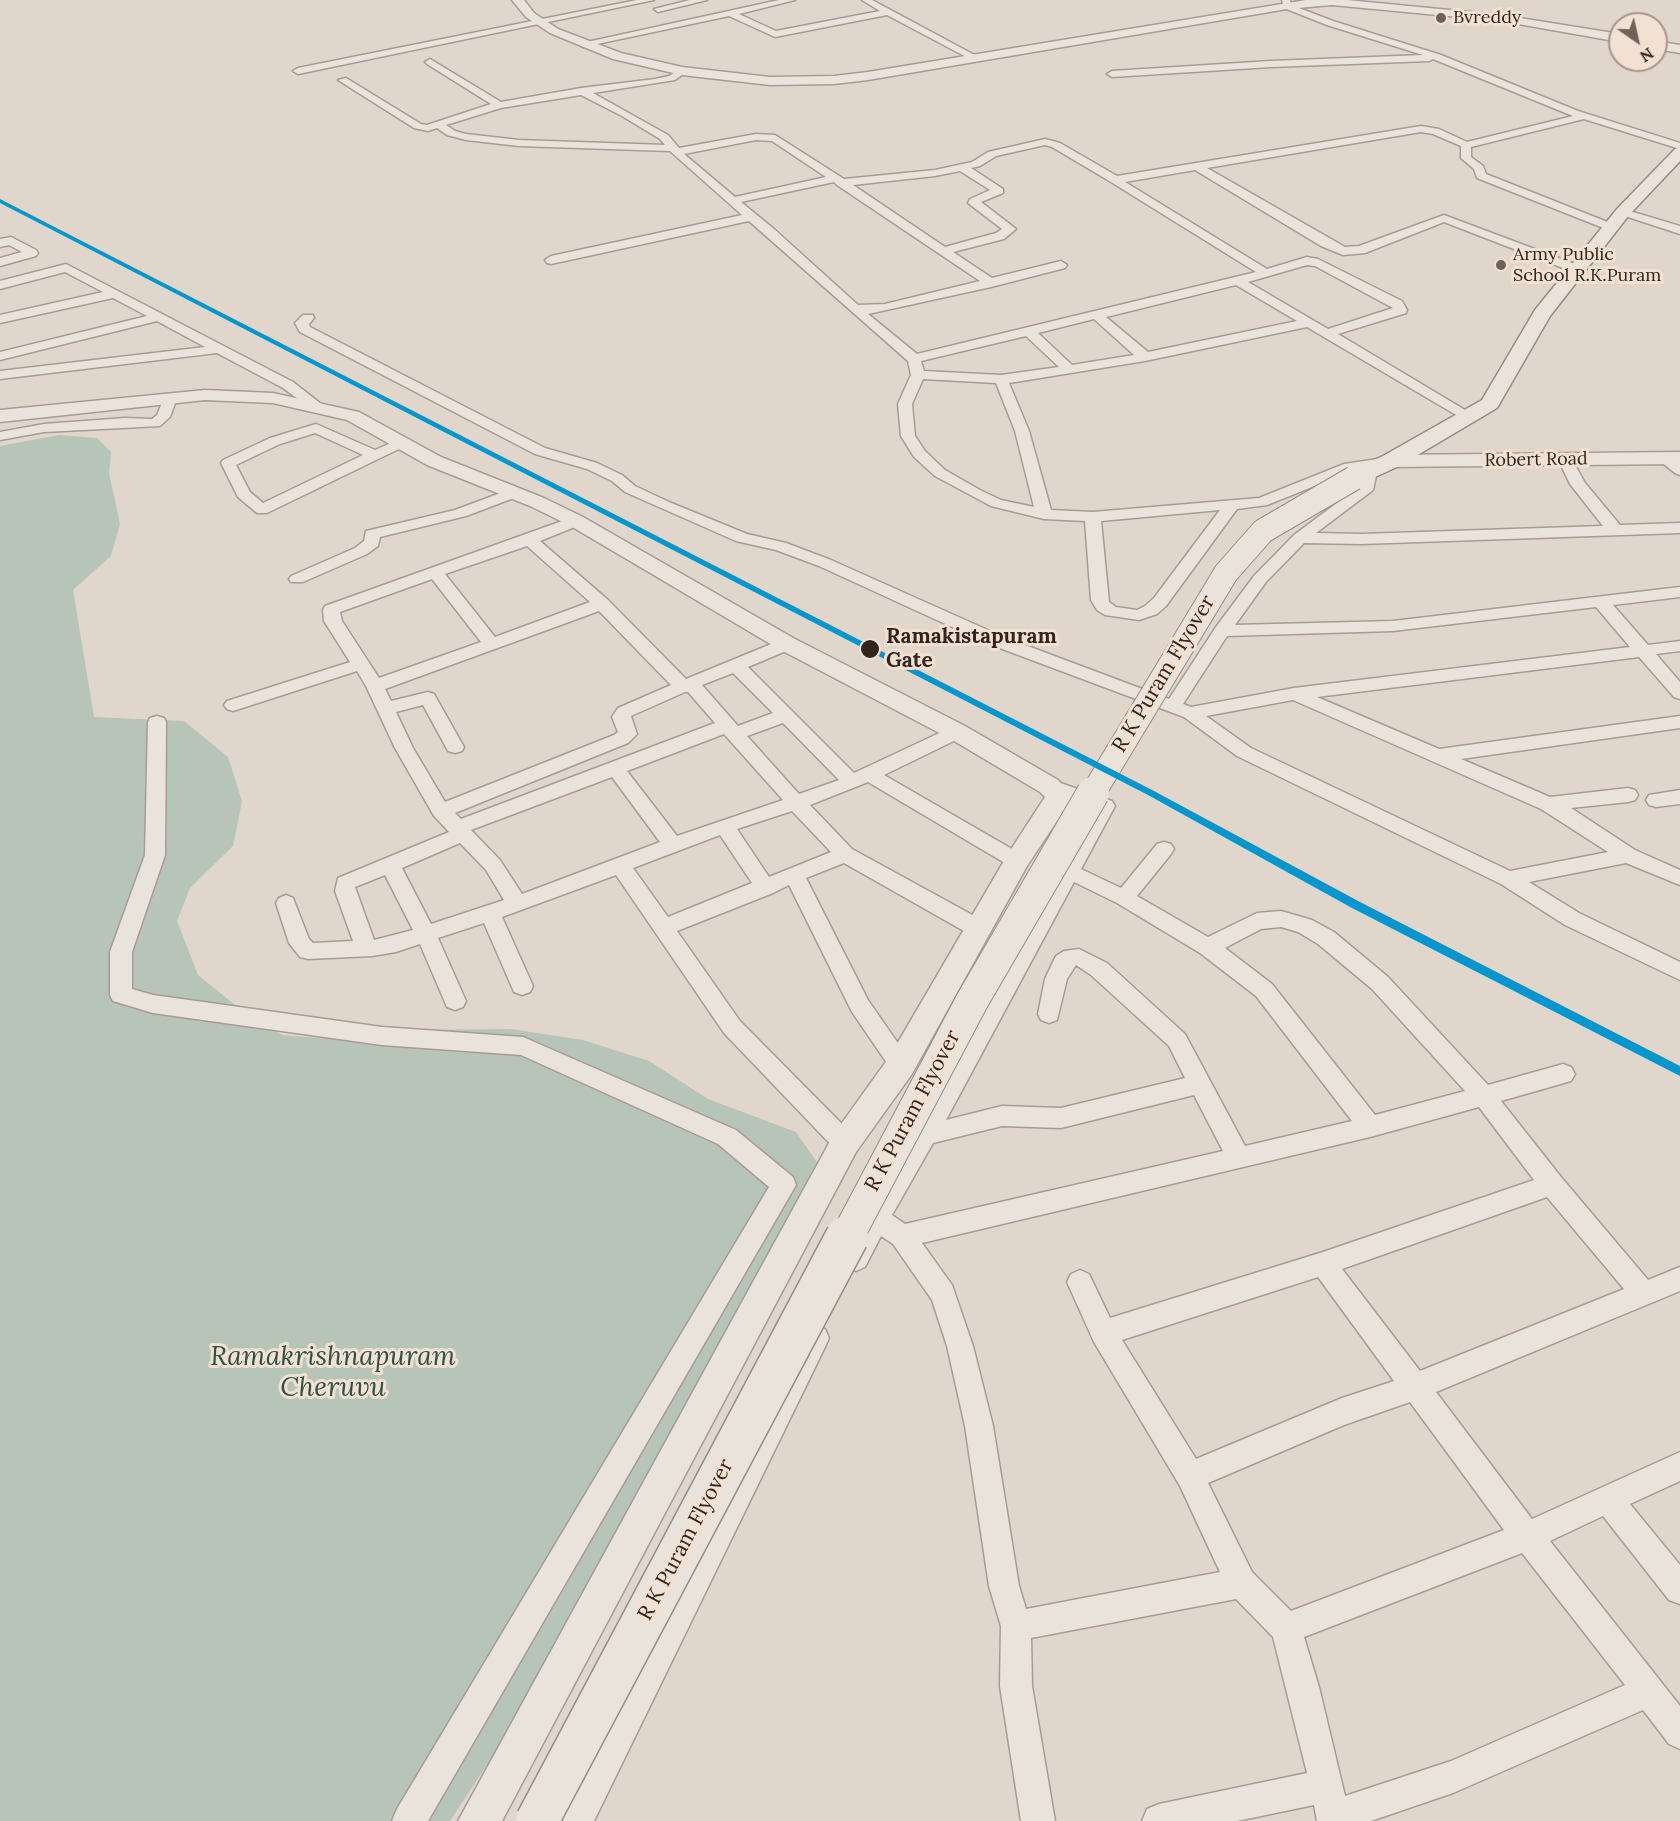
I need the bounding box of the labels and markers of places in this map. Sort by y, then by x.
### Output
place label: Bvreddy [1453,7,1521,29]
marker: Bvreddy [1434,11,1448,25]
place label: Army Public School R.K.Puram [1513,244,1661,286]
marker: Army Public School R.K.Puram [1494,258,1508,272]
place label: Ramakistapuram Gate [886,624,1057,674]
marker: Ramakistapuram Gate [859,638,881,660]

